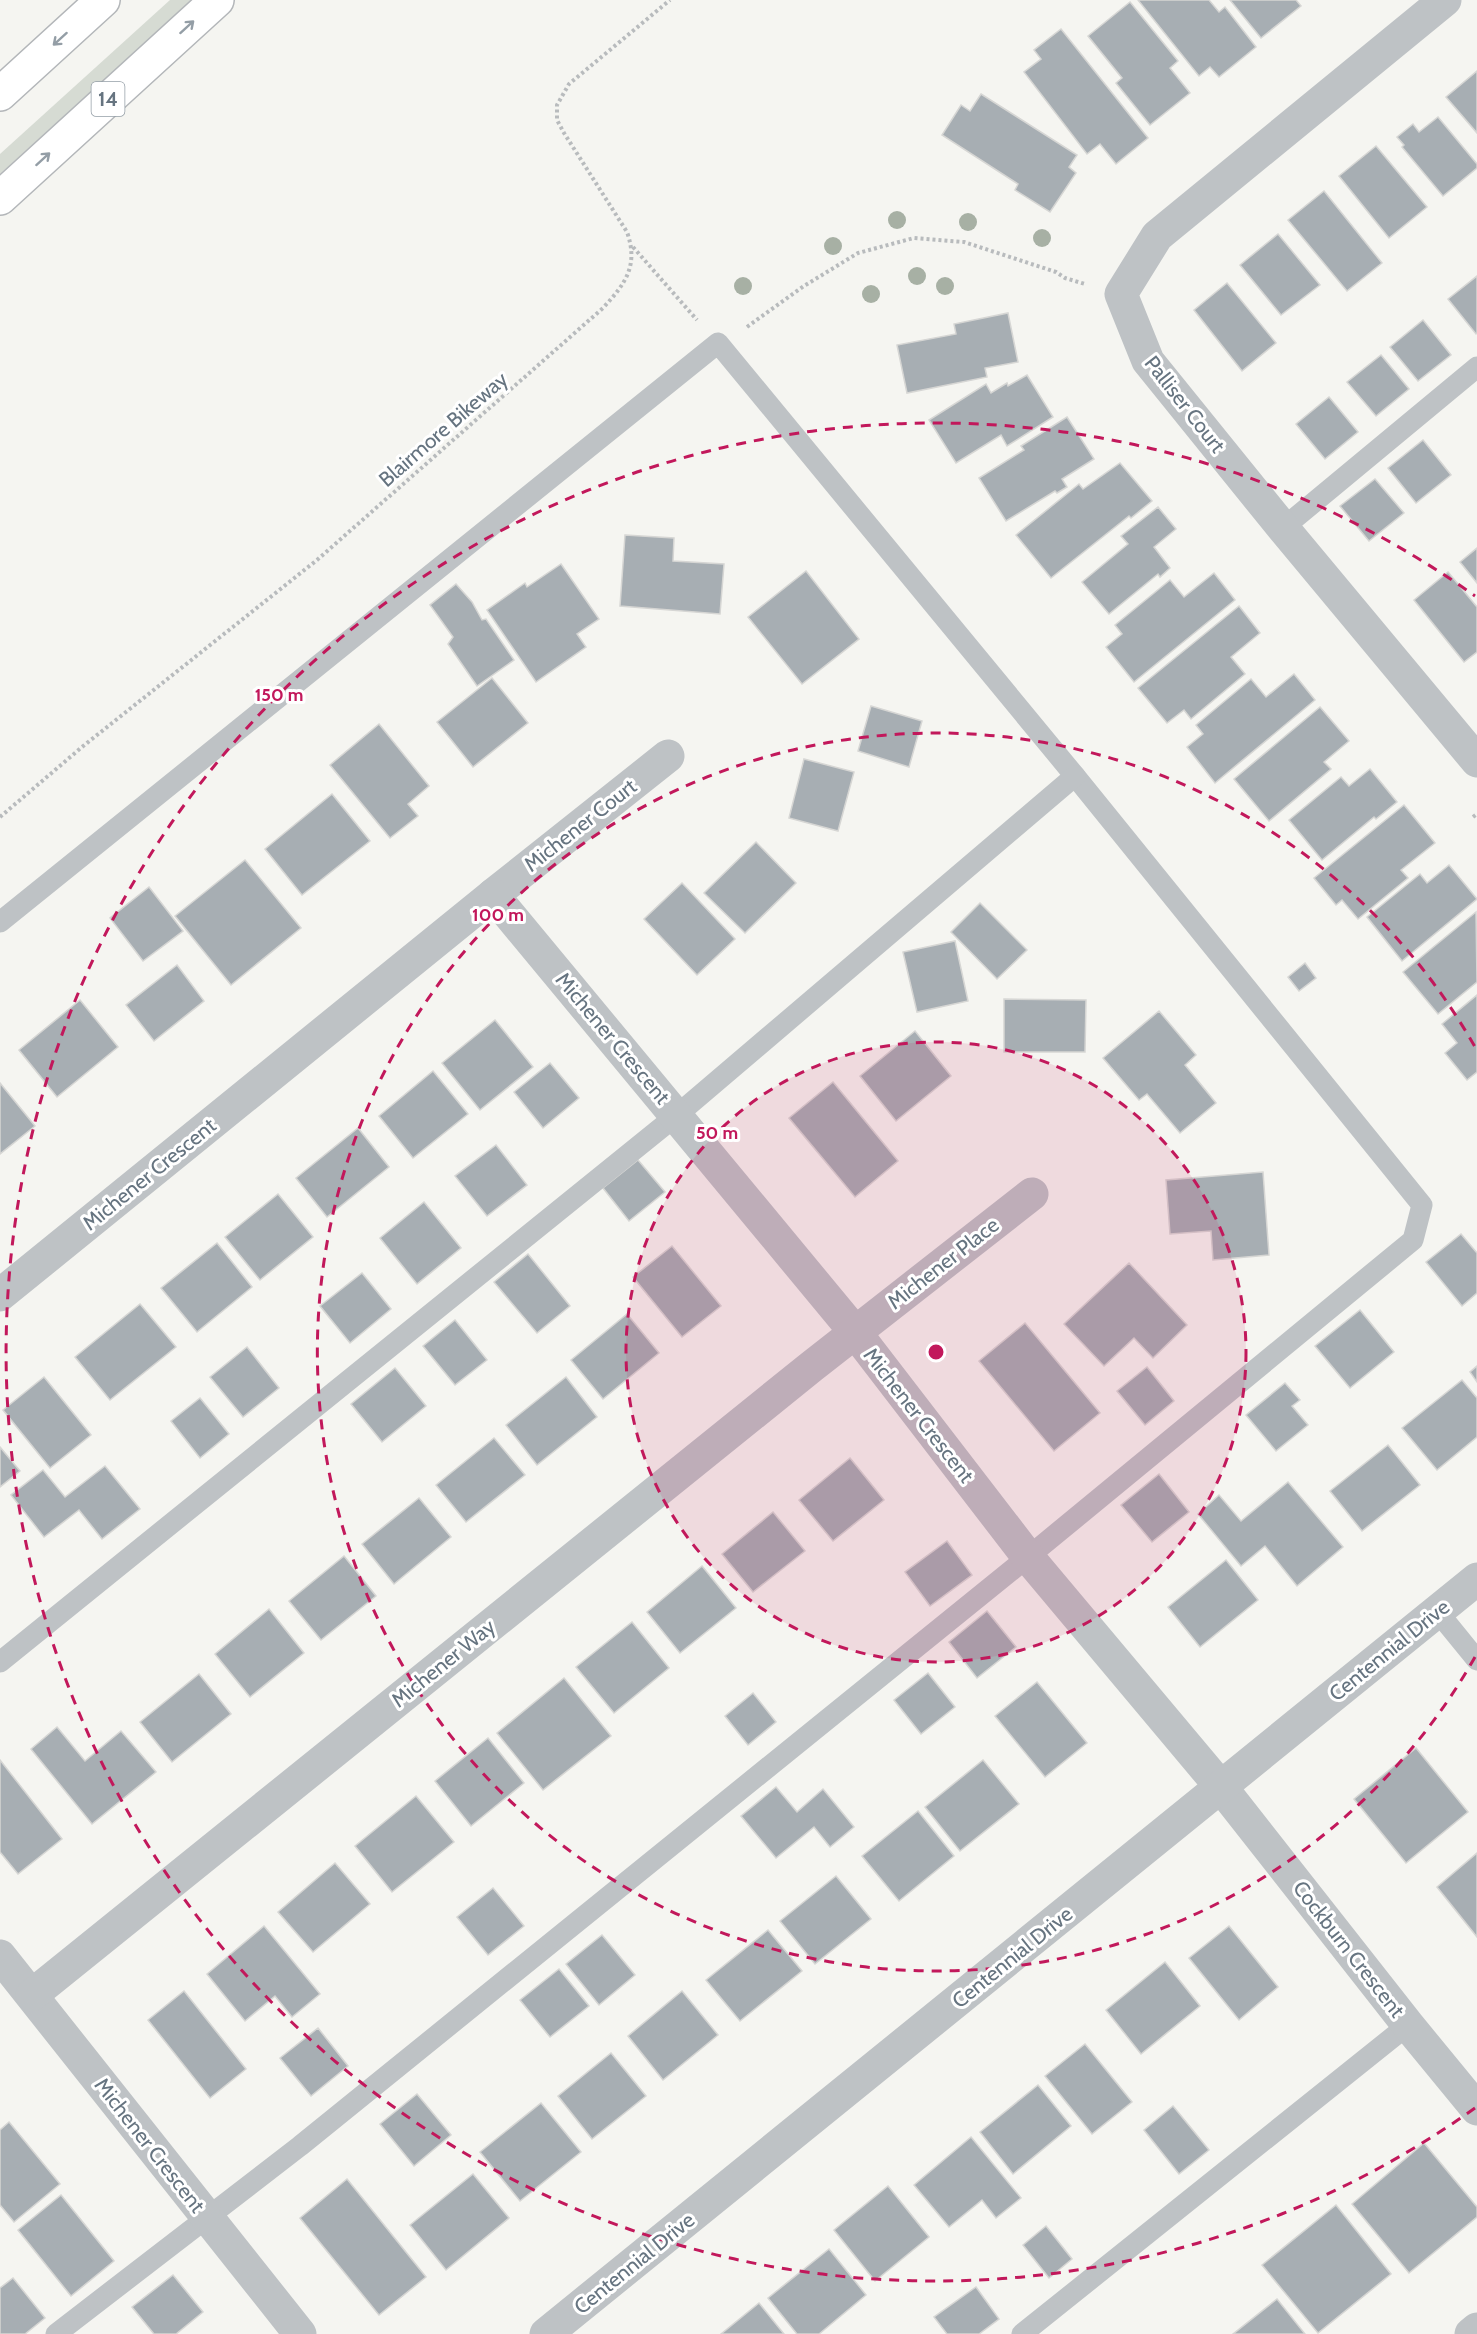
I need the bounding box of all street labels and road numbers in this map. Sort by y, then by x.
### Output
road number: 14 [92,82,124,116]
street label: Palliser Court [1139,351,1231,457]
street label: Blairmore Bikeway [374,366,513,492]
street label: Michener Court [519,773,641,877]
street label: Michener Crescent [551,967,675,1109]
street label: Michener Crescent [77,1113,221,1235]
street label: Michener Place [883,1212,1004,1314]
street label: Michener Crescent [859,1343,979,1487]
street label: Centennial Drive [1324,1594,1454,1706]
street label: Michener Way [386,1613,500,1712]
street label: Cockburn Crescent [1288,1876,1410,2022]
street label: Centennial Drive [947,1901,1077,2013]
street label: Michener Crescent [90,2073,210,2217]
street label: Centennial Drive [569,2207,699,2319]

